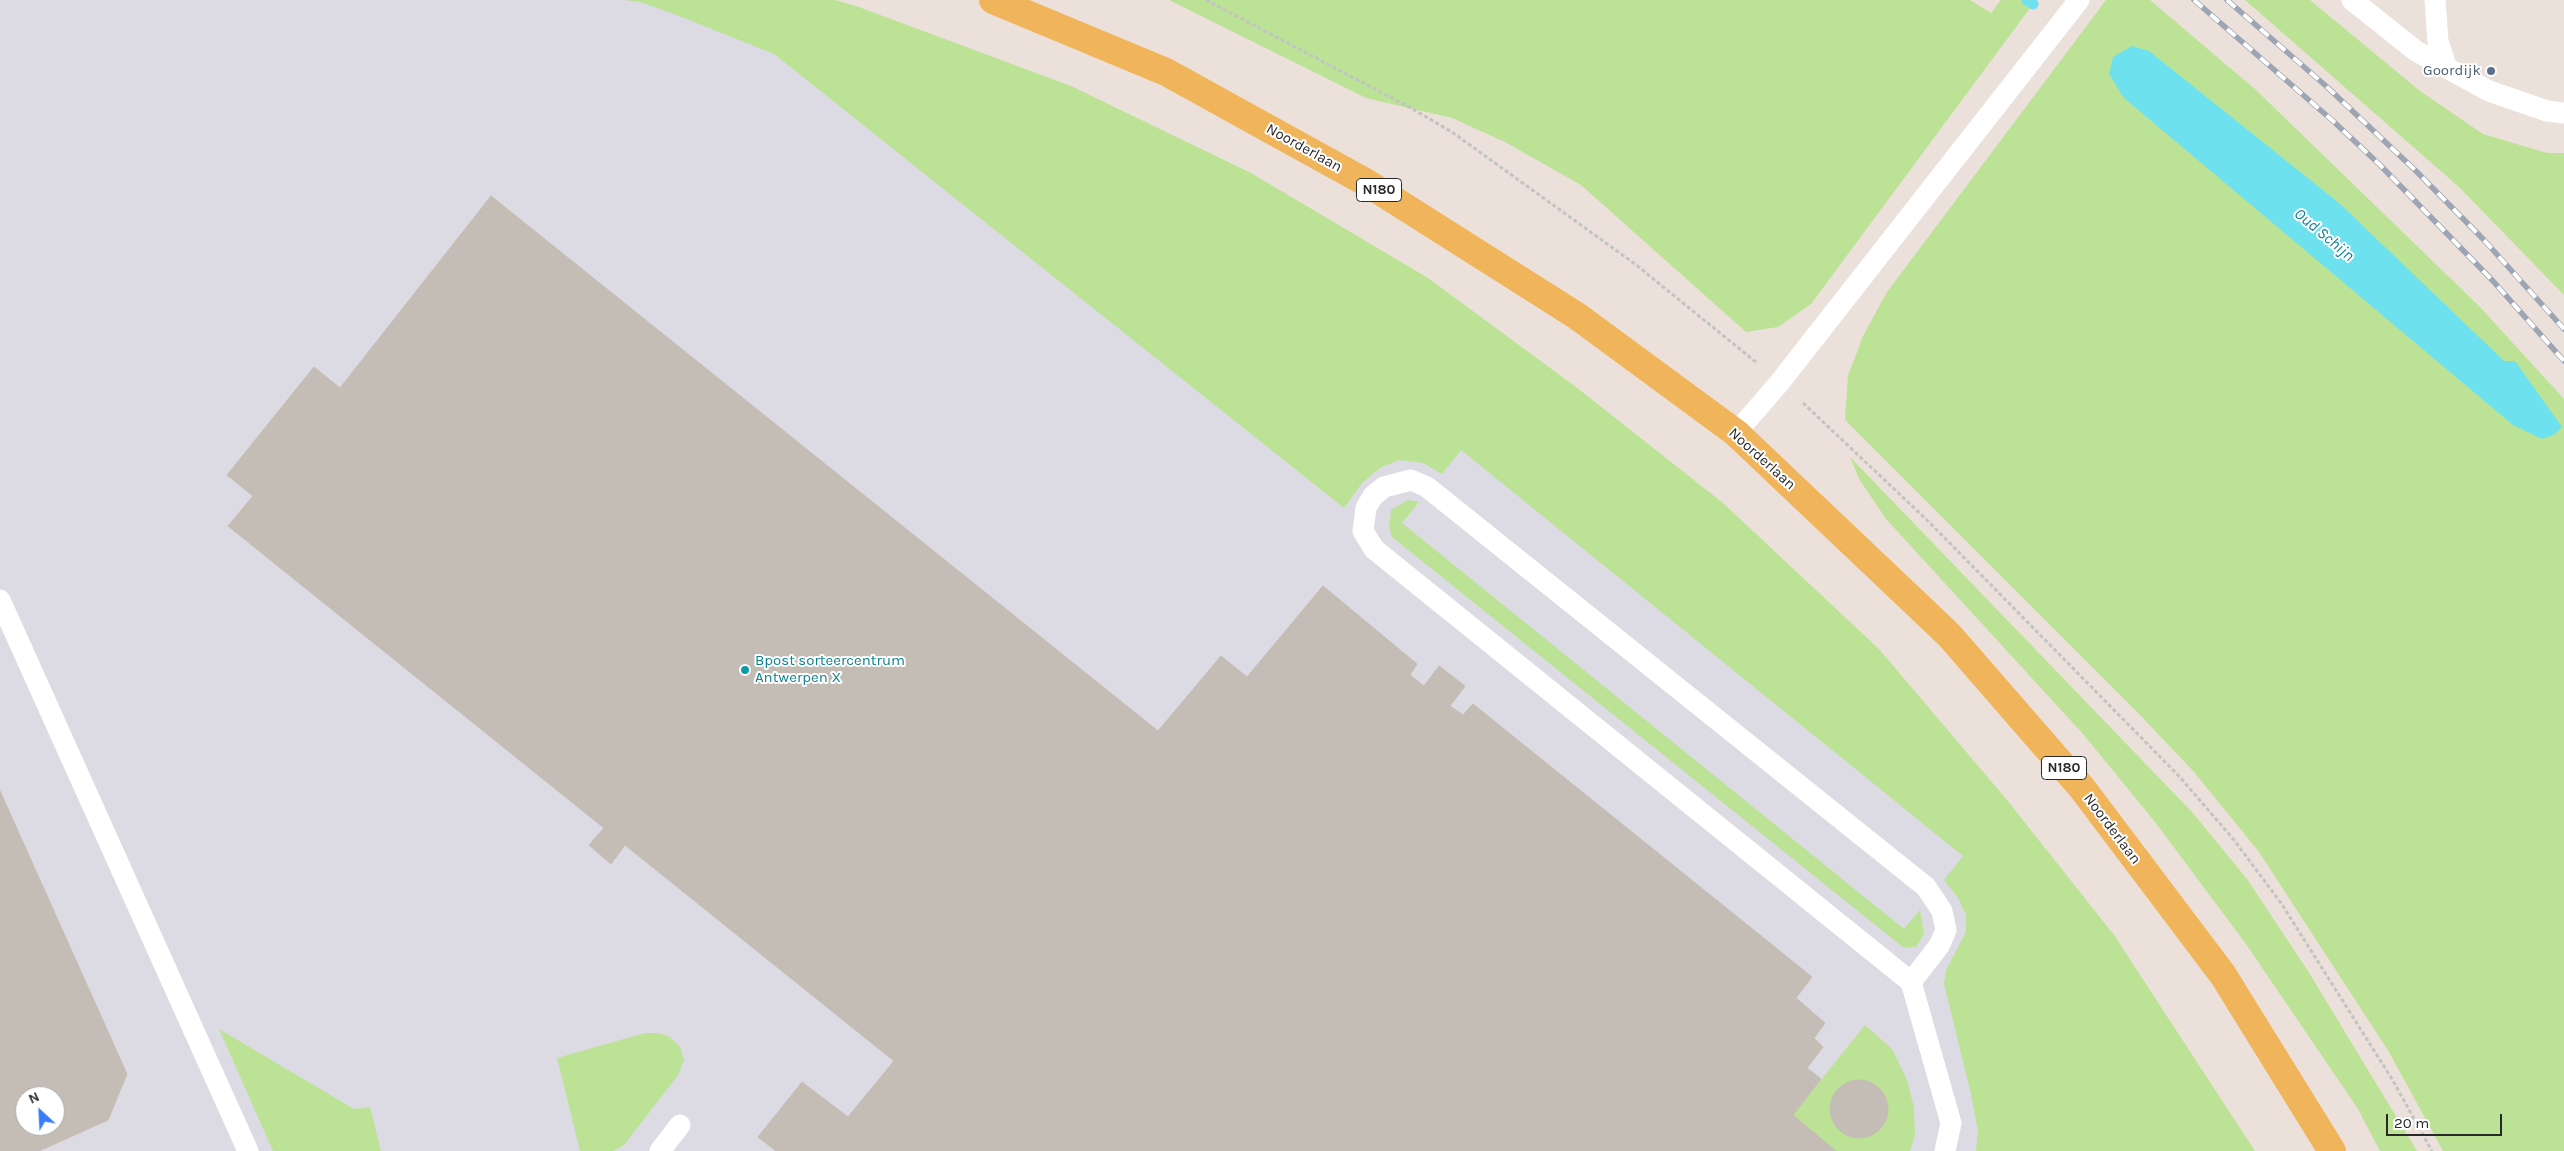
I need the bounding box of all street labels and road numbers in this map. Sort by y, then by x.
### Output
street label: Noorderlaan [1263,120,1345,176]
road number: N180 [1356,178,1402,202]
street label: Noorderlaan [1725,424,1799,494]
road number: N180 [2042,756,2086,780]
street label: Noorderlaan [2080,790,2144,868]

